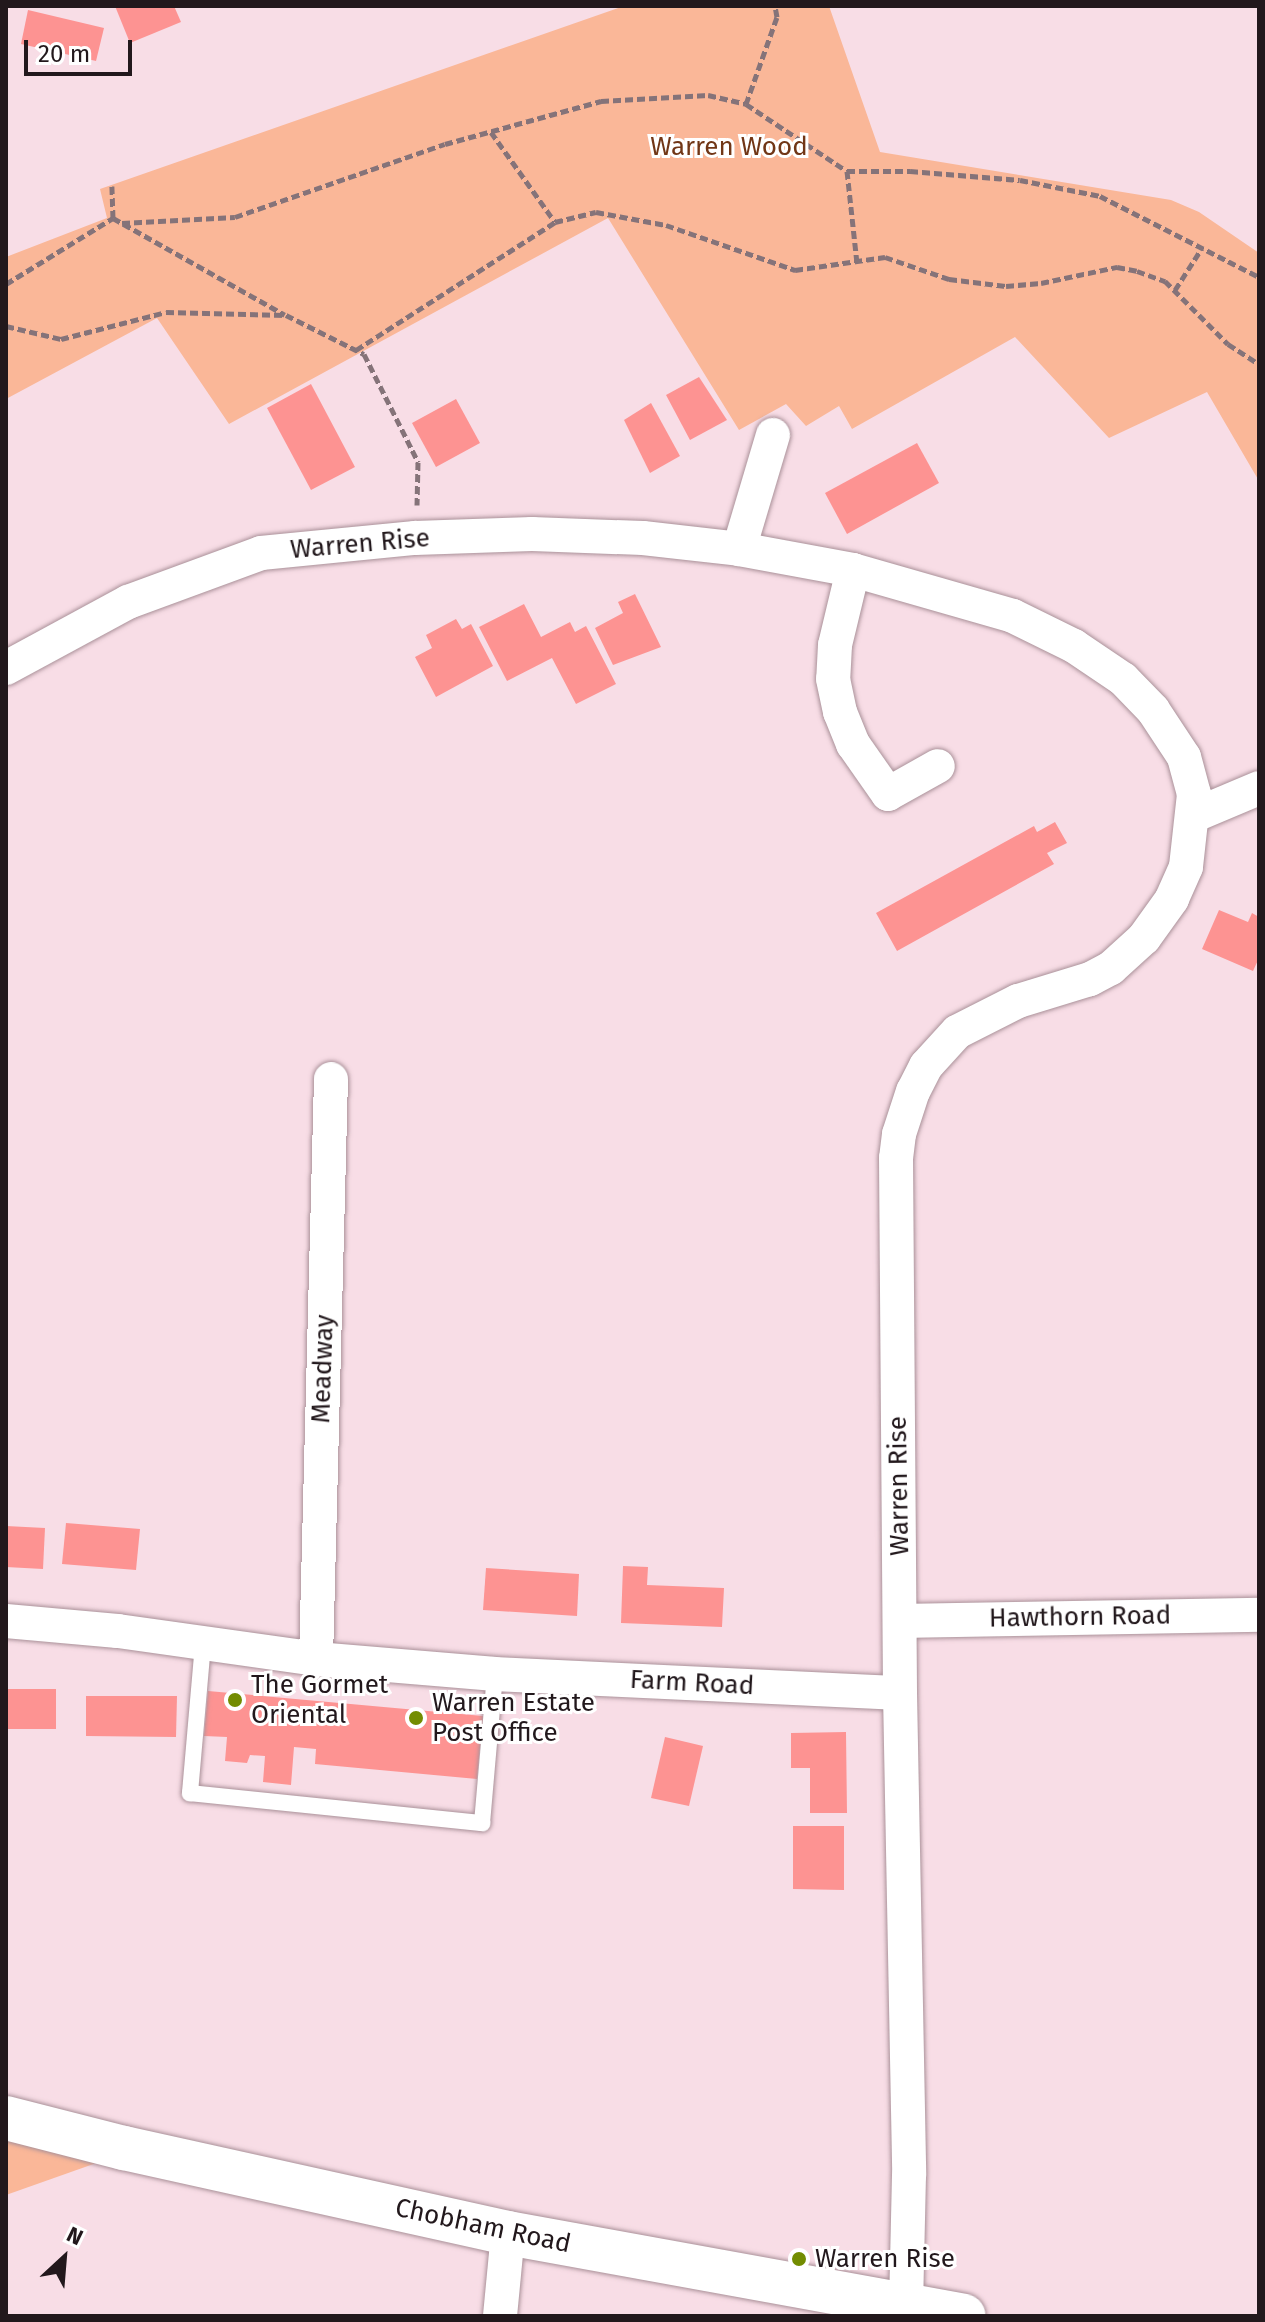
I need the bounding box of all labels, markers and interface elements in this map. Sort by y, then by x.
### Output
scale bar [28,24,136,74]
text: 20 m [38,40,90,68]
park label: Warren Wood [650,131,808,163]
street label: Warren Rise [289,522,431,566]
street label: Meadway [306,1314,340,1424]
street label: Warren Rise [882,1416,916,1556]
street label: Hawthorn Road [989,1600,1171,1634]
street label: Farm Road [629,1664,755,1702]
place label: The Gormet Oriental [251,1669,388,1730]
place label: Warren Estate Post Office [432,1687,595,1748]
marker: The Gormet Oriental [226,1691,244,1709]
marker: Warren Estate Post Office [407,1709,425,1727]
street label: Chobham Road [392,2192,574,2260]
north arrow [24,2218,104,2298]
text: N [62,2221,87,2251]
place label: Warren Rise [815,2243,955,2275]
marker: Warren Rise [790,2250,808,2268]

